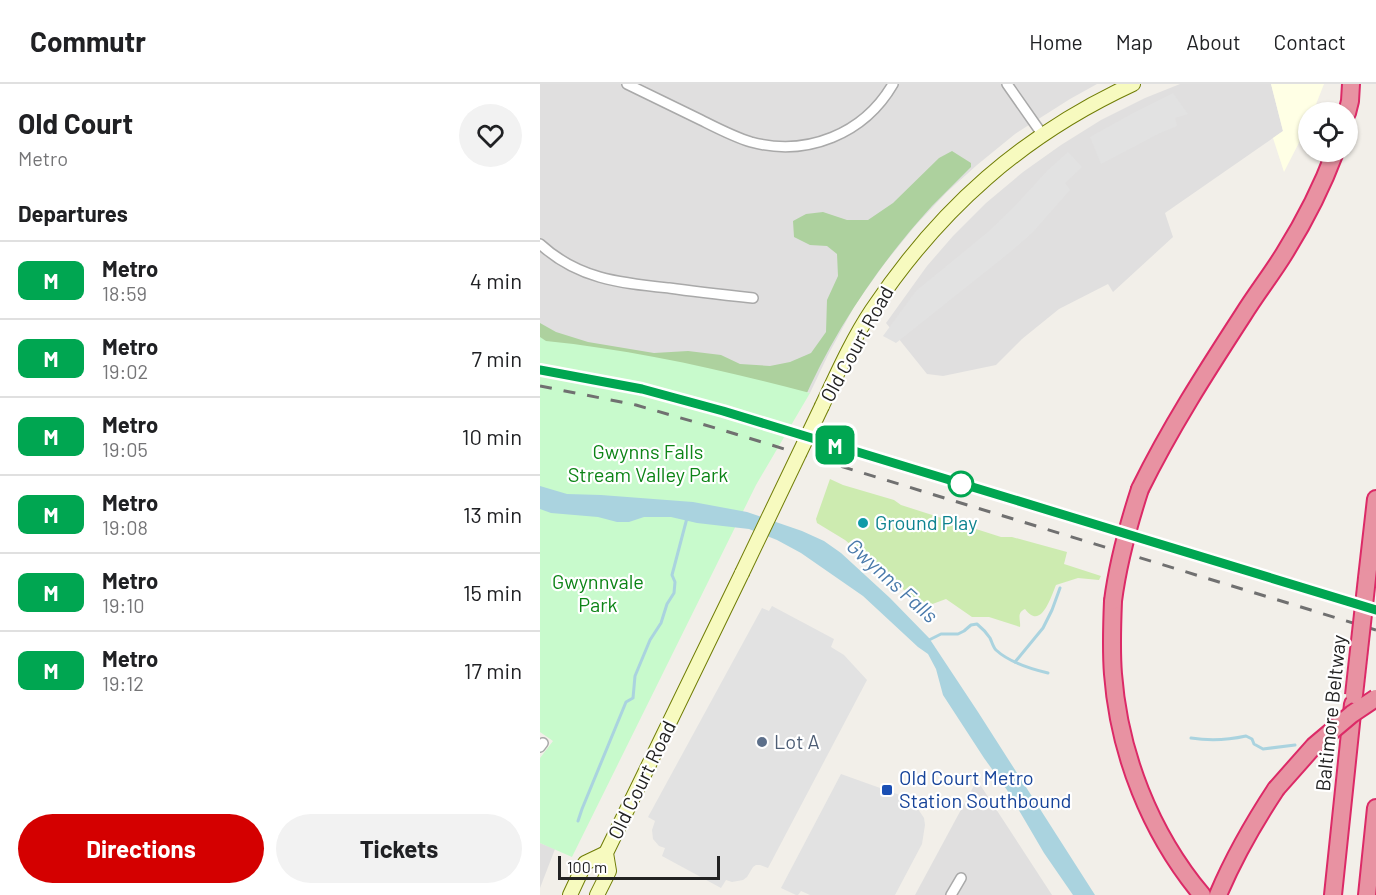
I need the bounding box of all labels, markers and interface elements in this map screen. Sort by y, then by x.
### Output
text: Commutr [30,24,146,58]
text: Home [1029,29,1083,54]
text: Map [1116,29,1153,54]
text: About [1186,29,1241,54]
text: Contact [1274,29,1346,54]
map controls [1298,102,1358,162]
button: locate [1298,102,1358,162]
button: heart [459,104,522,167]
text: Old Court [18,106,133,140]
text: Metro [18,146,68,170]
text: Departures [18,200,128,226]
text: Metro [102,255,158,281]
text: 4 min [470,267,522,293]
text: M [43,268,59,293]
text: 18:59 [102,281,147,305]
street label: Old Court Road [814,281,898,406]
text: Metro [102,333,158,359]
text: 7 min [472,345,522,371]
text: M [43,346,59,371]
text: 19:02 [102,359,148,383]
text: Metro [102,411,158,437]
text: 10 min [462,423,522,449]
text: M [43,424,59,449]
line badge: M [816,426,854,464]
text: M [827,433,843,458]
text: 19:05 [102,437,148,461]
park label: Gwynns Falls Stream Valley Park [568,439,728,486]
unlabelled marker [948,471,974,497]
text: Metro [102,489,158,515]
text: 13 min [463,501,522,527]
text: M [43,502,59,527]
place label: Ground Play [875,510,977,534]
text: 19:08 [102,515,148,539]
marker: Ground Play [856,516,870,530]
water label: Gwynns Falls [842,532,944,627]
text: Metro [102,567,158,593]
park label: Gwynnvale Park [552,569,644,616]
text: 15 min [463,579,522,605]
text: M [43,580,59,605]
text: 19:10 [102,593,145,617]
street label: Baltimore Beltway [1310,633,1350,792]
text: Metro [102,645,158,671]
text: 17 min [464,657,522,683]
text: M [43,658,59,683]
text: 19:12 [102,671,144,695]
street label: Old Court Road [602,716,680,843]
place label: Lot A [774,729,820,753]
marker: Lot A [755,735,769,749]
place label: Old Court Metro Station Southbound [899,765,1071,812]
marker: Old Court Metro Station Southbound [880,783,894,797]
button: Directions [18,814,264,883]
button: Tickets [276,814,522,883]
scale bar [558,853,720,880]
text: 100 m [567,857,607,876]

